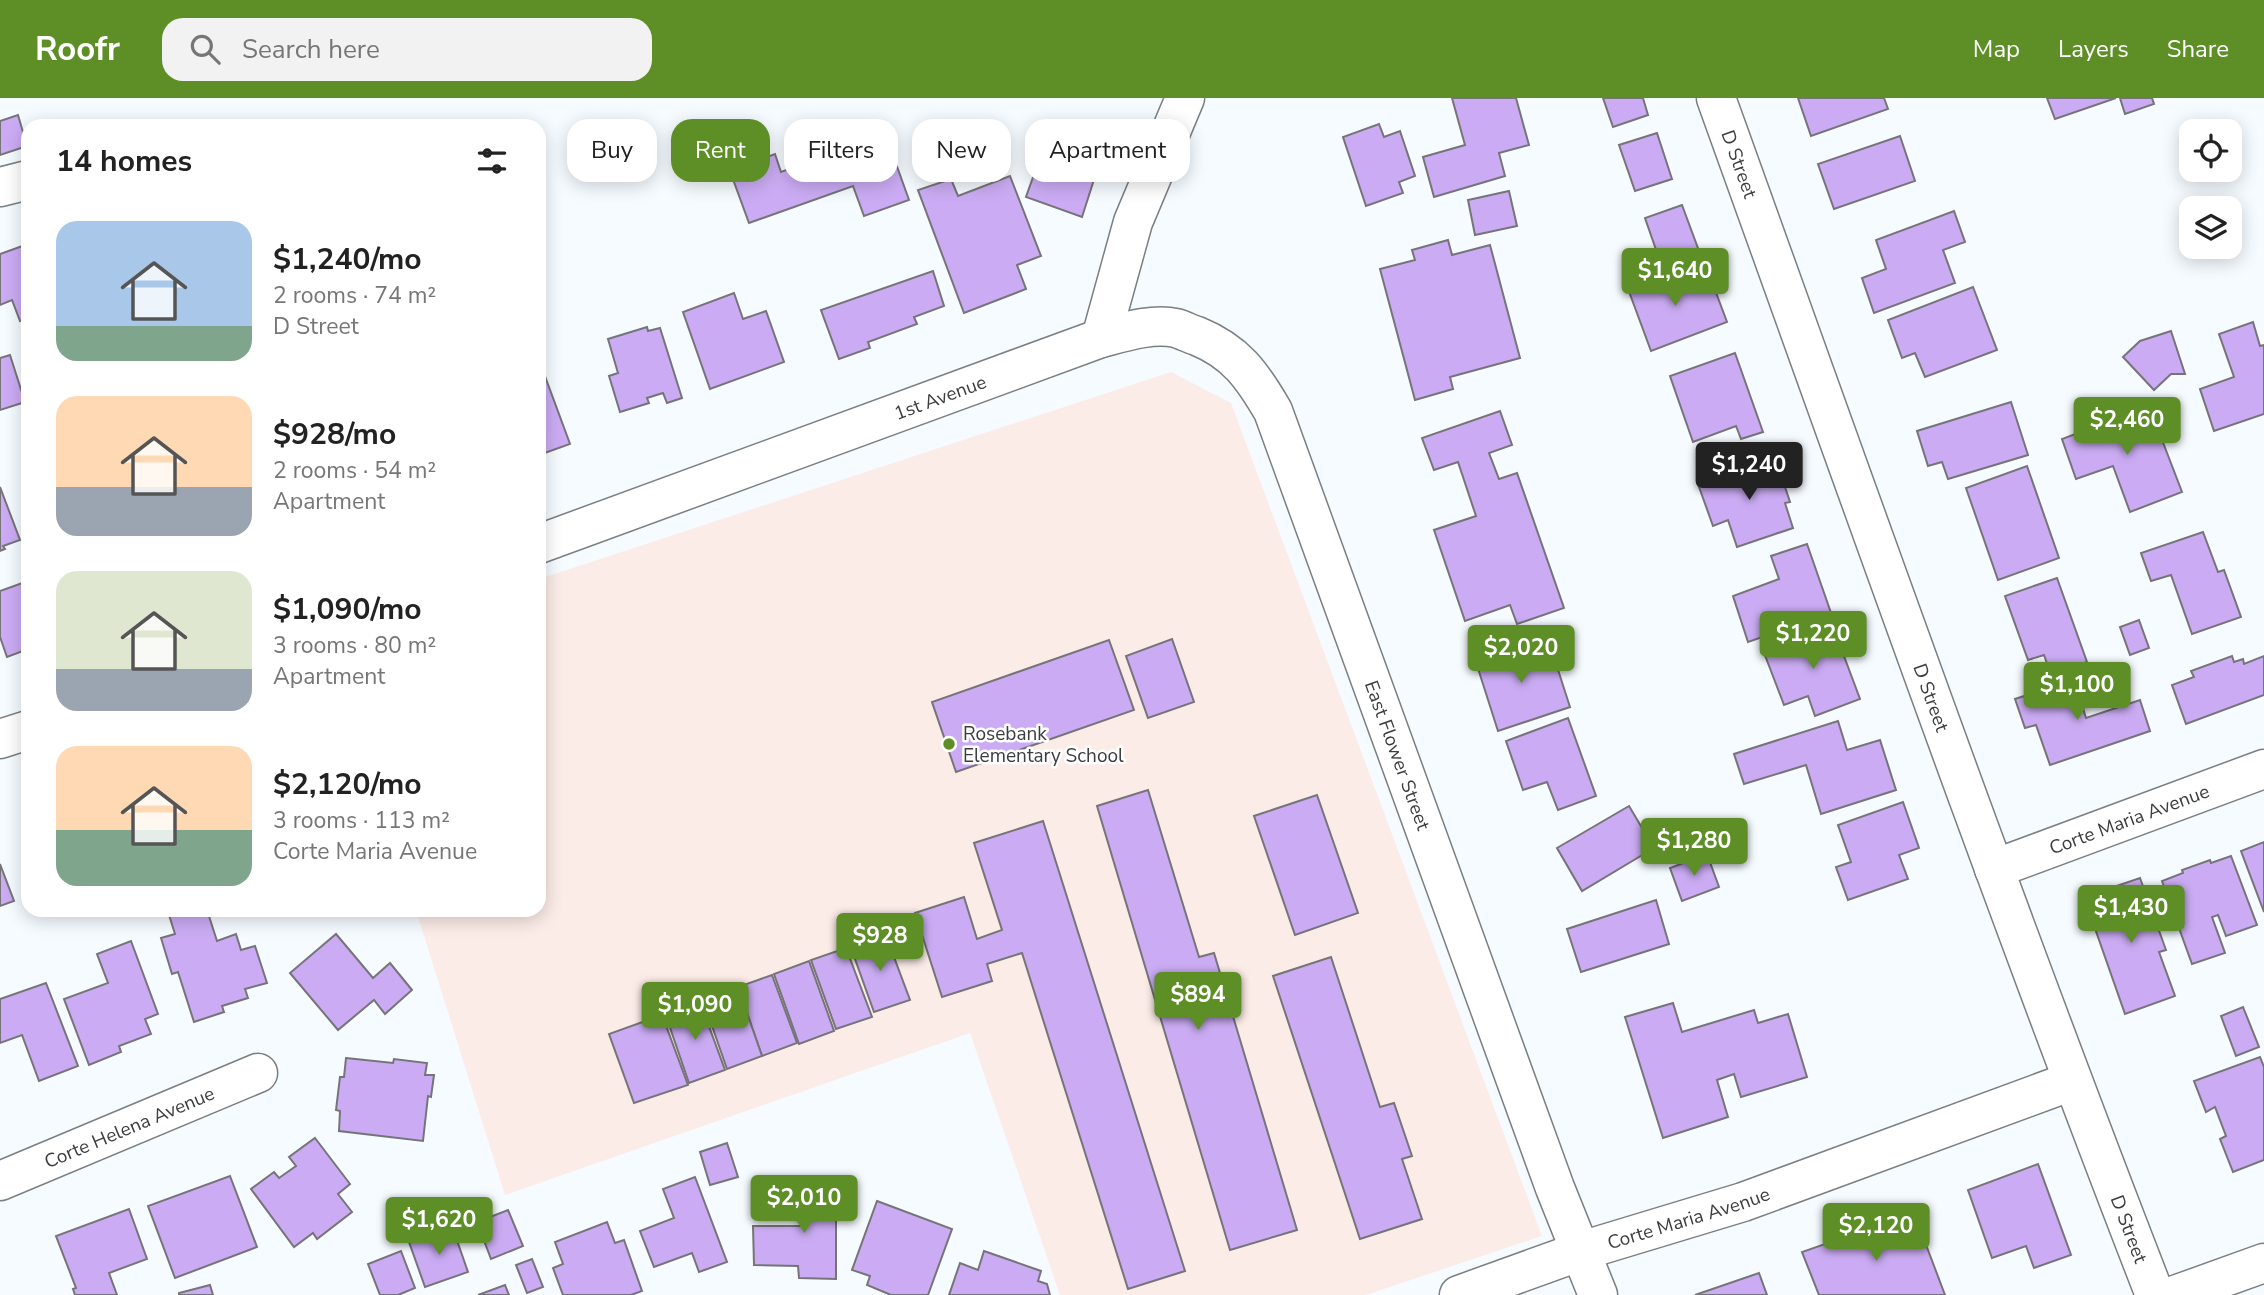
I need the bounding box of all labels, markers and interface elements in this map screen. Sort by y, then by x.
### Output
search box [162,18,652,81]
text: Roofr [35,27,120,72]
icon: search [186,30,224,68]
text: Search here [242,32,380,67]
text: Map [1973,33,2020,65]
text: Layers [2058,33,2129,65]
text: Share [2167,33,2229,65]
chip: Buy [567,119,657,182]
chip: Rent [671,119,770,182]
chip: Filters [784,119,898,182]
chip: New [912,119,1011,182]
chip: Apartment [1025,119,1190,182]
map controls [2179,119,2242,259]
button: locate [2179,119,2242,182]
street label: D Street [1715,126,1763,202]
text: 14 homes [56,141,192,182]
icon: filters [473,142,511,180]
button: layers [2179,196,2242,259]
text: $1,240/mo [273,239,422,280]
pin: $1,640 [1618,248,1732,308]
icon: home [112,249,196,333]
text: $1,640 [1638,255,1712,286]
text: 2 rooms · 74 m² [273,280,436,311]
text: D Street [273,311,359,342]
street label: 1st Avenue [890,369,990,427]
pin: $2,460 [2070,398,2184,457]
text: $2,460 [2090,404,2164,435]
text: $928/mo [273,414,396,455]
icon: home [112,424,196,508]
pin: $1,240 [1692,442,1806,502]
text: $1,240 [1712,449,1786,480]
text: 2 rooms · 54 m² [273,455,436,486]
text: Apartment [273,486,385,517]
text: $1,090/mo [273,589,422,630]
icon: home [112,599,196,683]
pin: $1,220 [1756,612,1870,671]
text: $1,220 [1776,618,1850,649]
pin: $2,020 [1464,626,1578,685]
text: 3 rooms · 80 m² [273,630,436,661]
text: $2,020 [1484,632,1558,663]
street label: D Street [1906,660,1955,736]
text: Apartment [273,661,385,692]
pin: $1,100 [2020,662,2134,722]
text: $1,100 [2040,669,2114,700]
street label: East Flower Street [1358,677,1436,834]
place label: Rosebank Elementary School [963,721,1124,769]
marker: Rosebank Elementary School [941,736,957,752]
text: $2,120/mo [273,764,422,805]
icon: home [112,774,196,858]
street label: Corte Maria Avenue [2046,778,2213,861]
text: 3 rooms · 113 m² [273,805,450,836]
pin: $1,280 [1637,818,1751,878]
text: $1,280 [1657,825,1731,856]
text: Corte Maria Avenue [273,836,477,867]
pin: $1,430 [2074,886,2188,945]
text: $1,430 [2094,892,2168,923]
pin: $928 [839,914,921,973]
text: $928 [852,920,908,951]
pin: $894 [1157,972,1239,1032]
text: $894 [1170,979,1226,1010]
pin: $1,090 [638,982,752,1042]
text: $1,090 [658,989,732,1020]
street label: Corte Helena Avenue [40,1081,219,1175]
pin: $2,010 [747,1176,861,1235]
street label: Corte Maria Avenue [1604,1181,1774,1256]
text: $2,010 [767,1182,841,1213]
street label: D Street [2104,1191,2153,1267]
pin: $1,620 [382,1198,496,1257]
text: $1,620 [402,1204,476,1235]
pin: $2,120 [1819,1204,1933,1263]
text: $2,120 [1839,1210,1913,1241]

